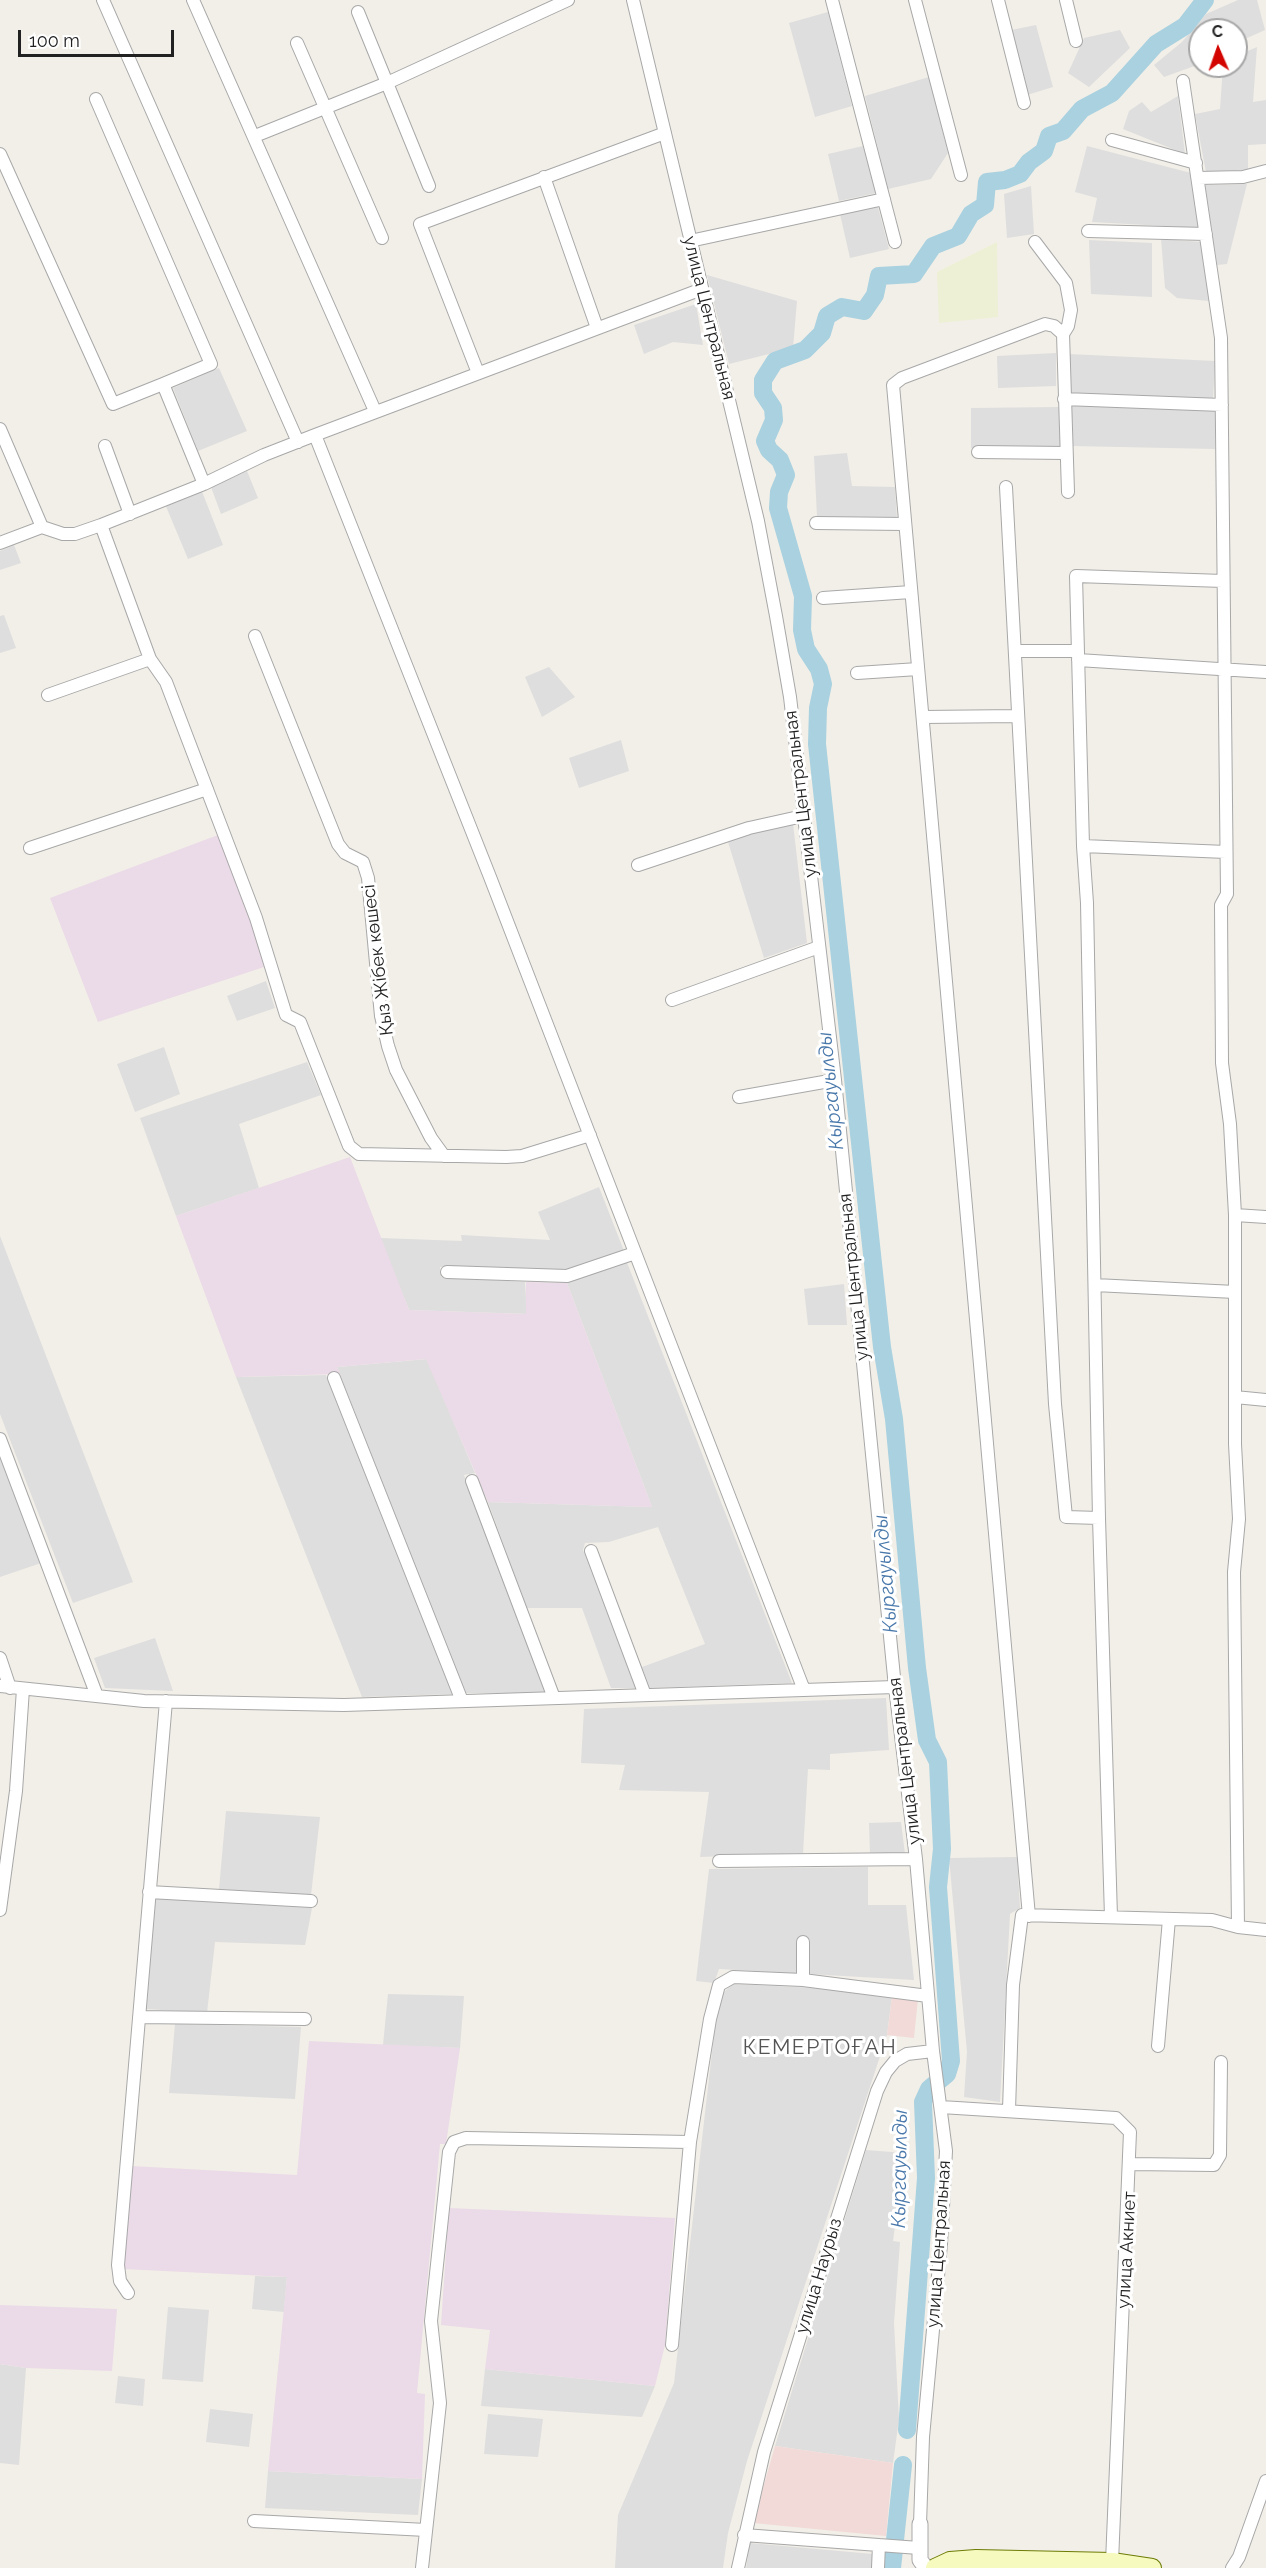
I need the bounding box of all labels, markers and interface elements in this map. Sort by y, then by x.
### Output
scale bar [21,18,177,56]
north arrow [1188,18,1248,78]
text: С [1212,22,1223,41]
text: 100 m [29,30,80,51]
street label: улица Центральная [678,234,740,402]
street label: улица Центральная [780,709,822,879]
street label: Қыз Жібек көшесі [358,883,398,1037]
water label: Кыргауылды [813,1031,849,1151]
street label: улица Центральная [834,1192,874,1362]
water label: Кыргауылды [869,1514,903,1634]
street label: улица Центральная [884,1676,926,1846]
district label: КЕМЕРТОҒАН [743,2035,897,2061]
water label: Кыргауылды [887,2110,913,2228]
street label: улица Центральная [922,2159,956,2329]
street label: улица Акниет [1113,2191,1141,2309]
street label: улица Наурыз [791,2216,847,2336]

